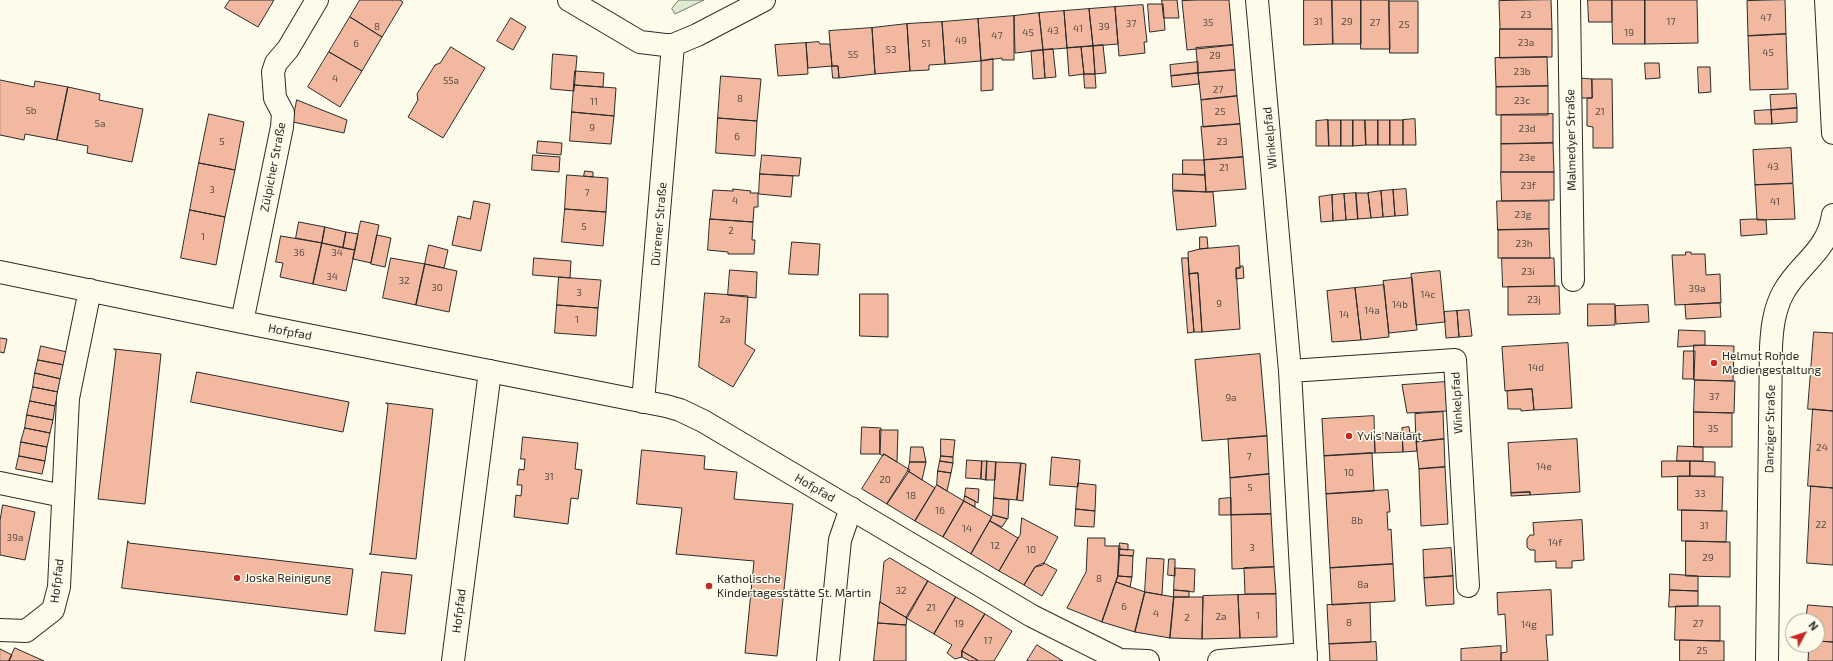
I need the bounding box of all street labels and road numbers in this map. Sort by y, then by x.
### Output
street label: Malmedyer Straße [1563,89,1579,191]
street label: Winkelpfad [1260,106,1280,170]
street label: Zülpicher Straße [257,121,289,213]
street label: Dürener Straße [648,182,670,266]
street label: Hofpfad [267,321,313,343]
street label: Winkelpfad [1448,372,1466,434]
street label: Danziger Straße [1762,385,1778,473]
street label: Hofpfad [792,471,838,505]
street label: Hofpfad [47,558,67,604]
street label: Hofpfad [449,588,469,634]

